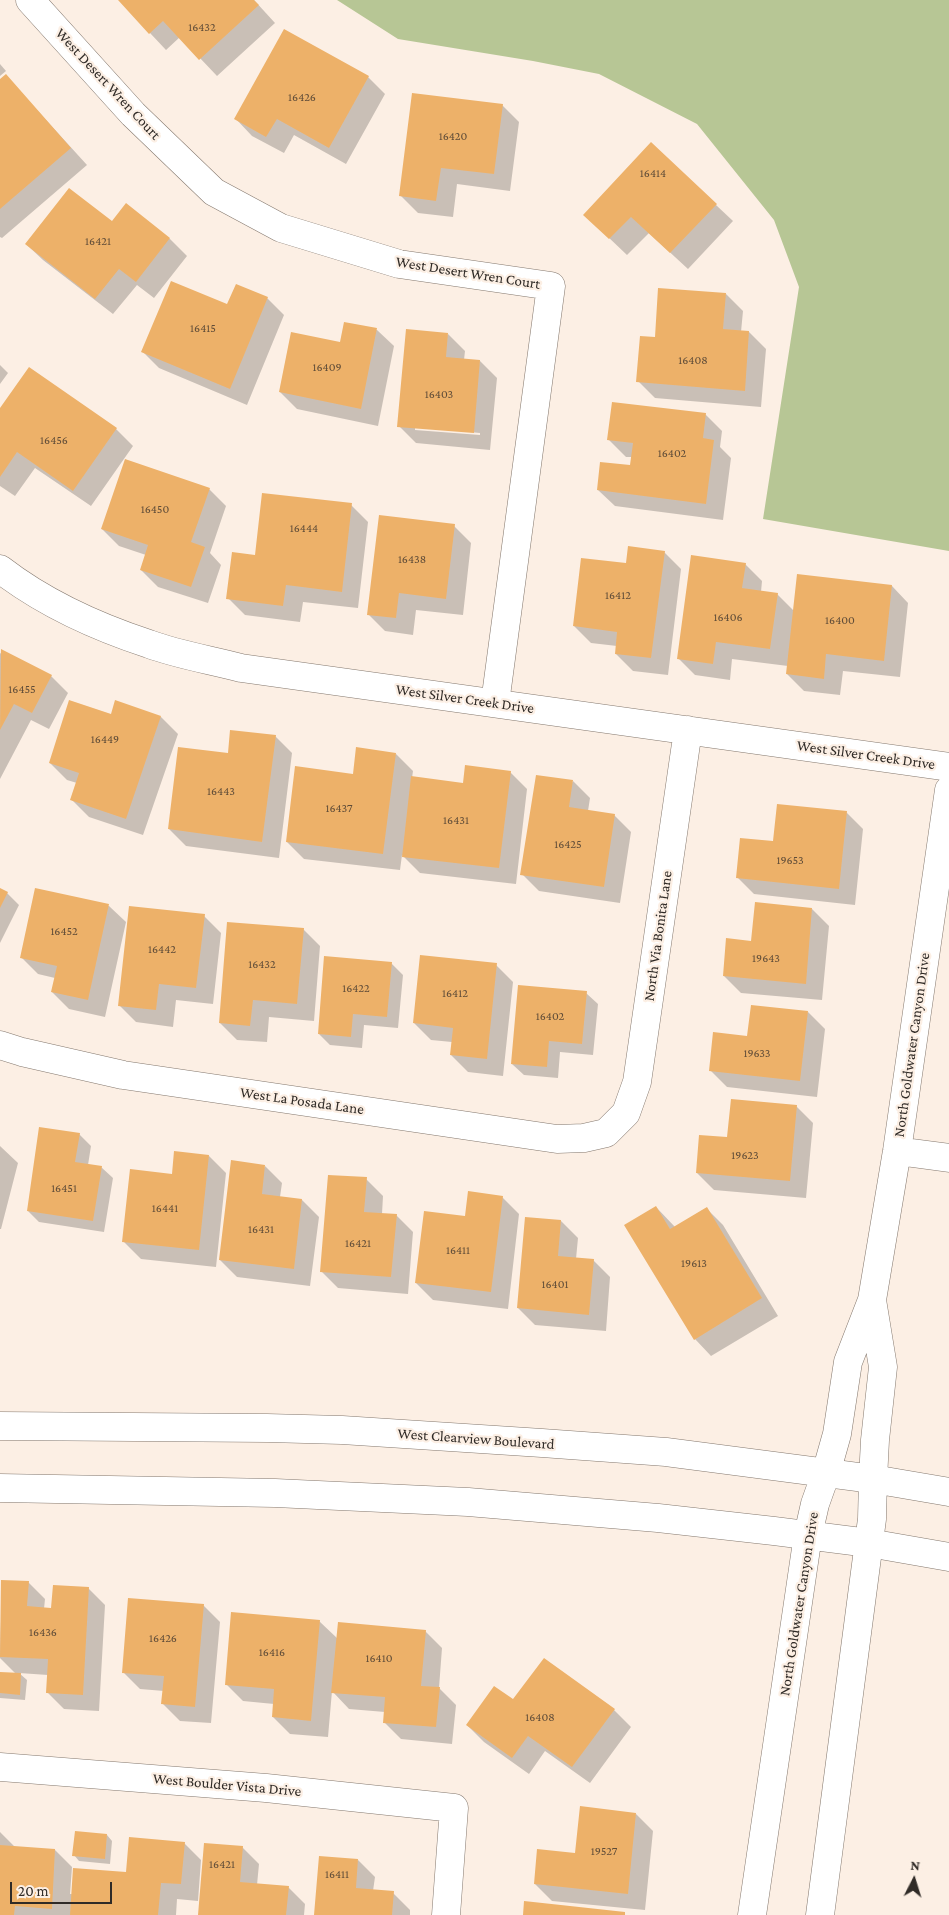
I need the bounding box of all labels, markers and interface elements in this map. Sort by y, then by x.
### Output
house number: 16432 [188,20,216,34]
street label: West Desert Wren Court [52,24,164,144]
house number: 16426 [288,90,316,104]
house number: 16420 [439,129,467,143]
house number: 16414 [640,166,666,180]
house number: 16421 [85,234,111,248]
street label: West Desert Wren Court [394,253,542,293]
house number: 16415 [190,321,216,335]
house number: 16408 [678,353,708,367]
house number: 16409 [312,360,342,374]
house number: 16403 [425,387,453,401]
house number: 16456 [40,433,68,447]
house number: 16402 [658,446,686,460]
house number: 16450 [141,502,169,516]
house number: 16444 [290,521,318,535]
house number: 16438 [398,552,426,566]
house number: 16412 [605,588,631,602]
house number: 16406 [713,610,743,624]
house number: 16400 [825,613,855,627]
street label: West Silver Creek Drive [395,680,535,718]
house number: 16455 [8,682,36,696]
house number: 16449 [91,732,119,746]
street label: West Silver Creek Drive [796,736,936,774]
house number: 16443 [207,784,235,798]
house number: 16437 [325,801,353,815]
house number: 16431 [443,813,469,827]
house number: 16425 [554,837,582,851]
house number: 19653 [776,853,804,867]
street label: North Via Bonita Lane [640,870,676,1002]
house number: 16452 [50,924,78,938]
house number: 16442 [148,942,176,956]
house number: 19643 [752,951,780,965]
street label: North Goldwater Canyon Drive [890,952,934,1138]
house number: 16432 [248,957,276,971]
house number: 16422 [342,981,370,995]
house number: 16412 [442,986,468,1000]
house number: 16402 [536,1009,564,1023]
house number: 19633 [743,1046,771,1060]
street label: West La Posada Lane [239,1083,365,1119]
house number: 19623 [731,1148,759,1162]
house number: 16451 [51,1181,77,1195]
house number: 16441 [152,1201,178,1215]
house number: 16431 [248,1222,274,1236]
house number: 16421 [345,1236,371,1250]
house number: 16411 [446,1243,470,1257]
house number: 19613 [681,1256,707,1270]
house number: 16401 [542,1277,568,1291]
street label: West Clearview Boulevard [397,1425,555,1453]
street label: North Goldwater Canyon Drive [776,1511,822,1697]
house number: 16436 [29,1625,57,1639]
house number: 16426 [149,1631,177,1645]
house number: 16416 [259,1645,285,1659]
house number: 16410 [366,1651,392,1665]
house number: 16408 [525,1710,555,1724]
street label: West Boulder Vista Drive [152,1770,302,1800]
house number: 19527 [591,1844,617,1858]
north arrow [889,1855,939,1905]
house number: 16421 [209,1857,235,1871]
text: N [910,1857,921,1873]
house number: 16411 [325,1867,349,1881]
scale bar [12,1872,115,1904]
text: 20 m [18,1883,49,1899]

